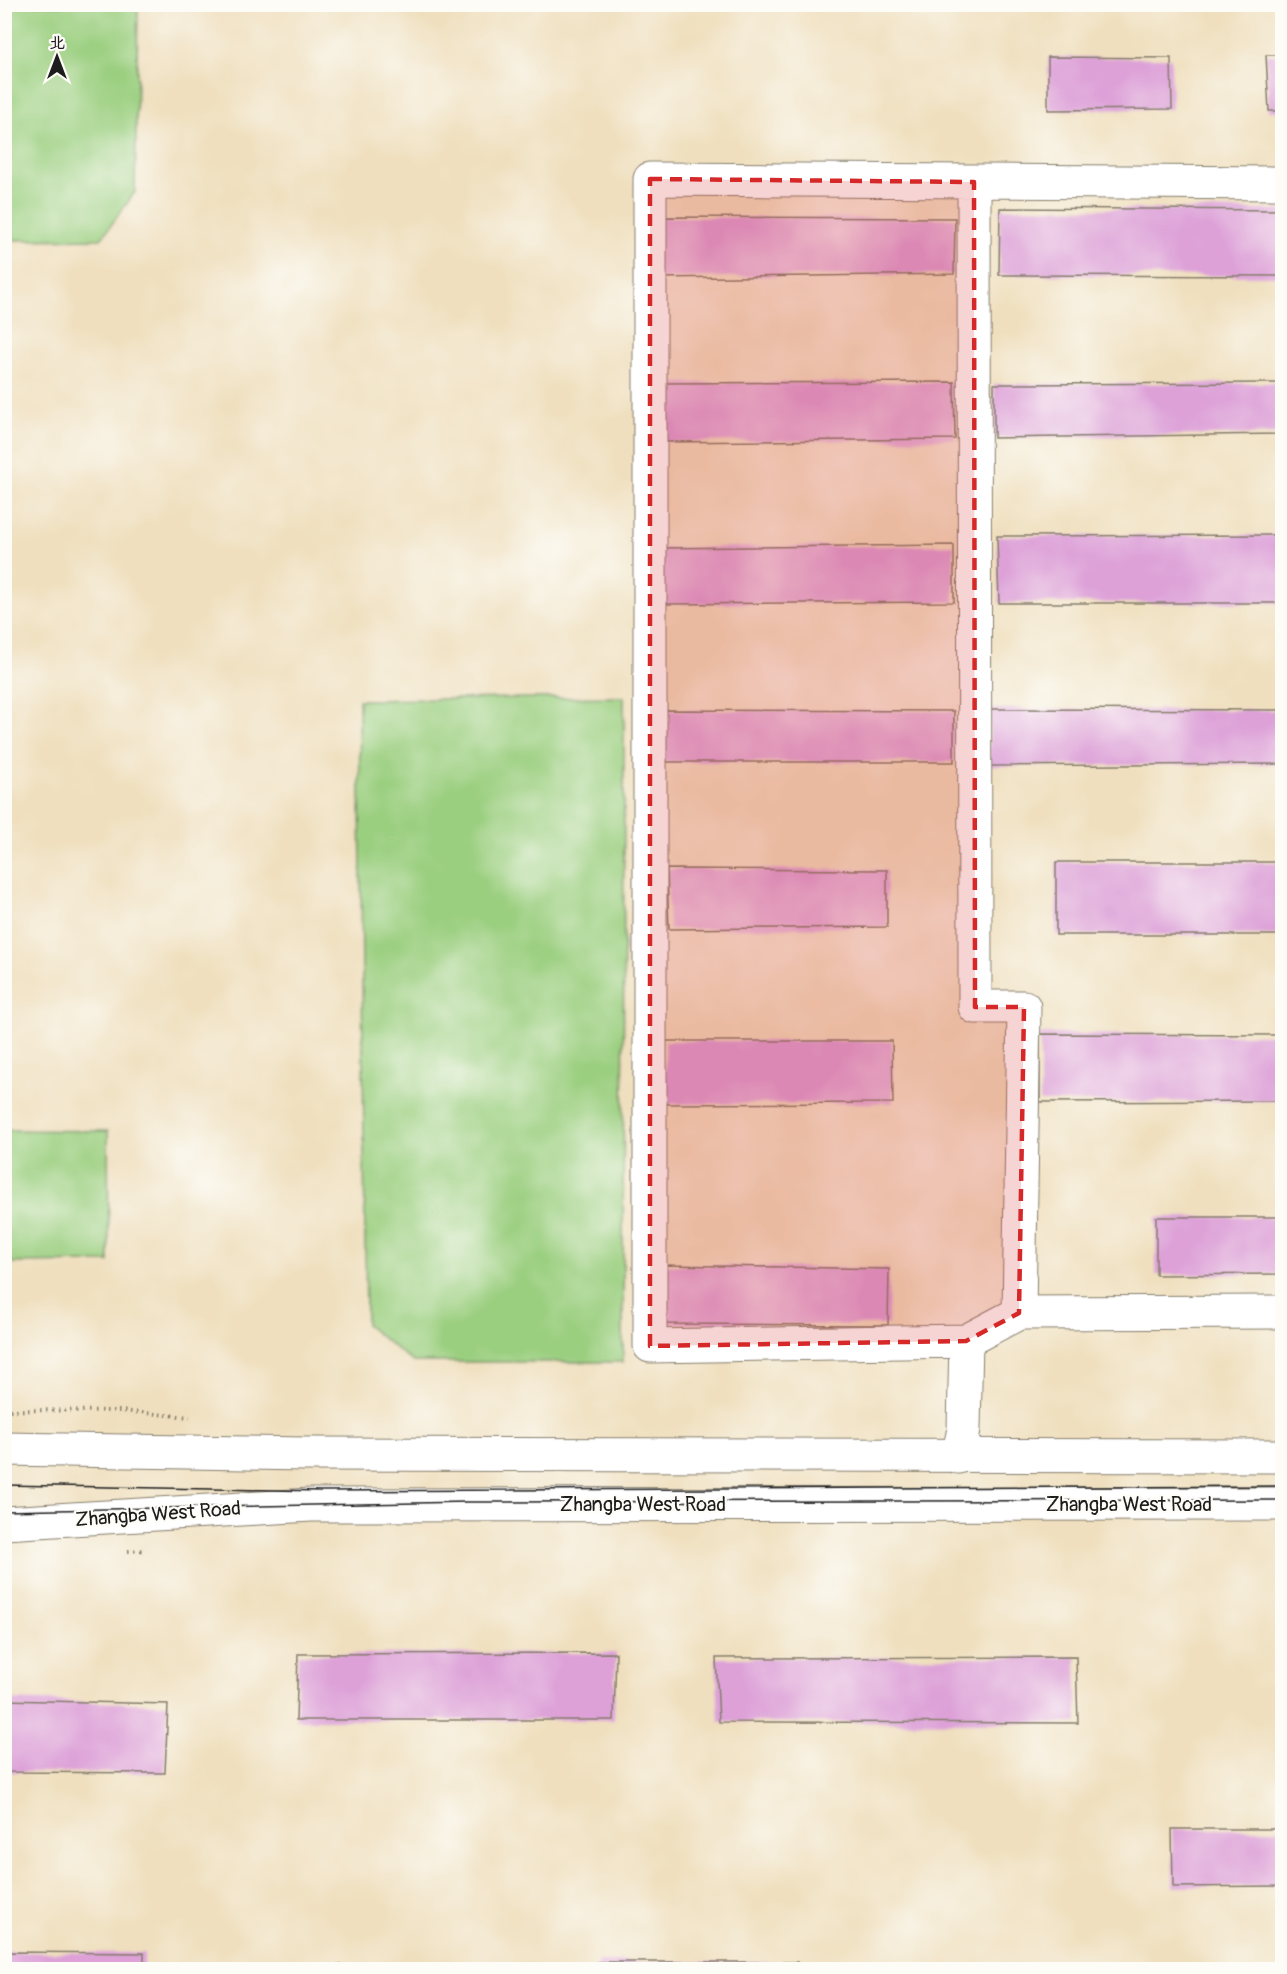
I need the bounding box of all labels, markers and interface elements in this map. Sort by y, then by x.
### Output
north arrow [27,27,87,87]
text: 北 [49,33,65,53]
street label: Zhangba West Road [560,1492,726,1517]
street label: Zhangba West Road [1046,1492,1212,1517]
street label: Zhangba West Road [74,1496,242,1532]

